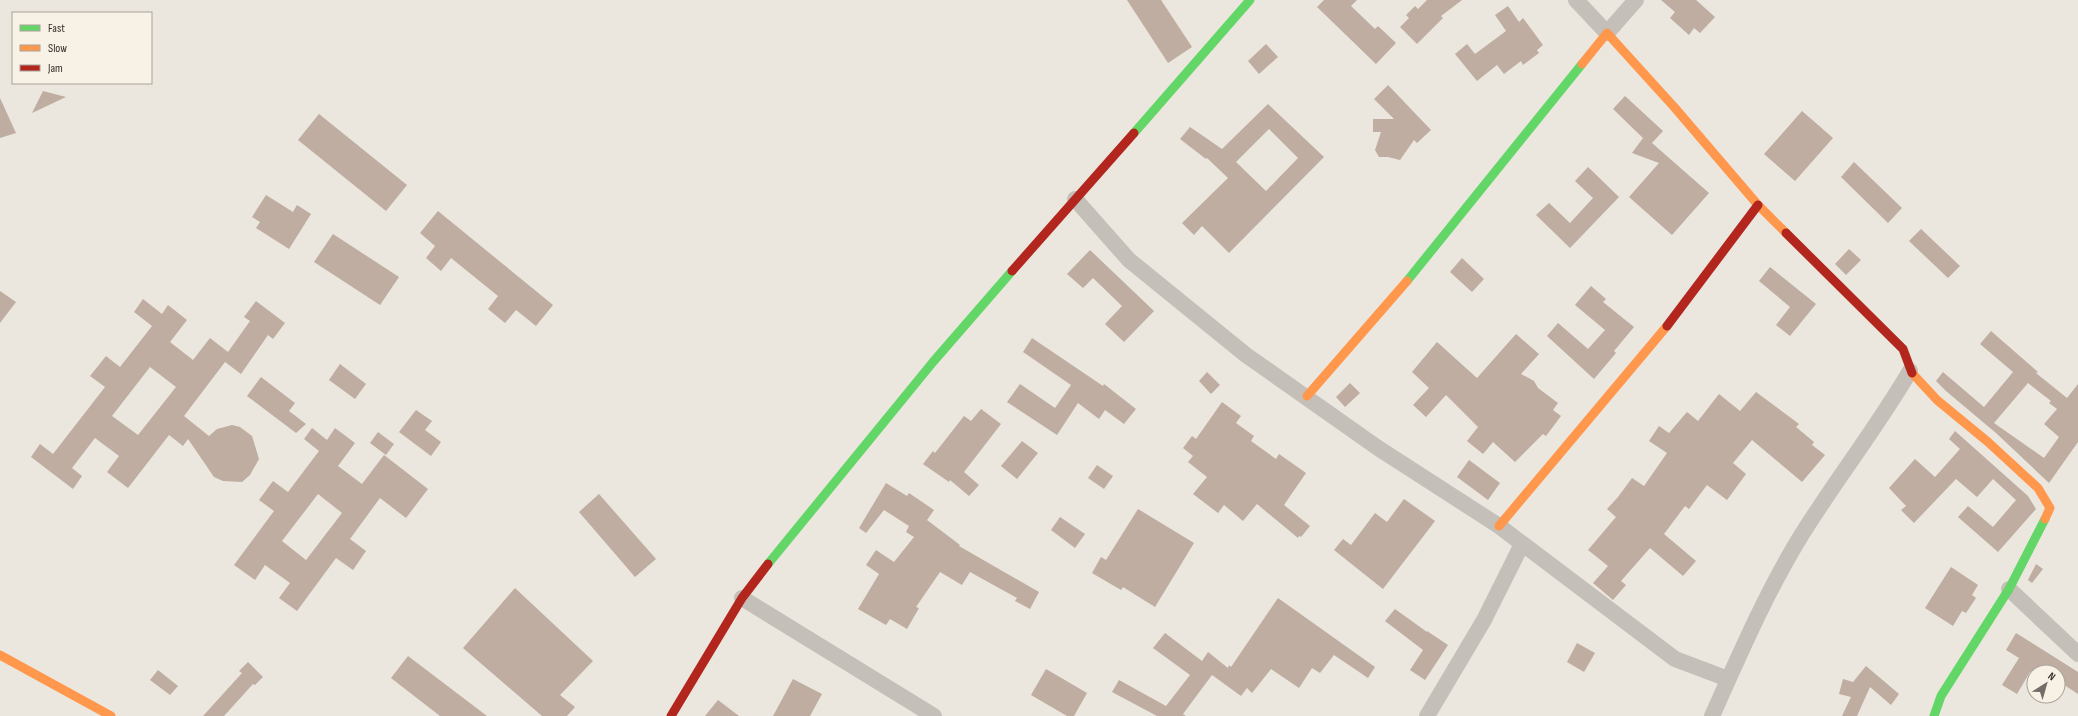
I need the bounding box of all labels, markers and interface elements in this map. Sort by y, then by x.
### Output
legend [12,12,152,84]
text: Fast [48,21,65,36]
text: Slow [48,41,67,56]
text: Jam [47,61,63,76]
north arrow [2026,664,2066,704]
text: N [2045,669,2058,683]

